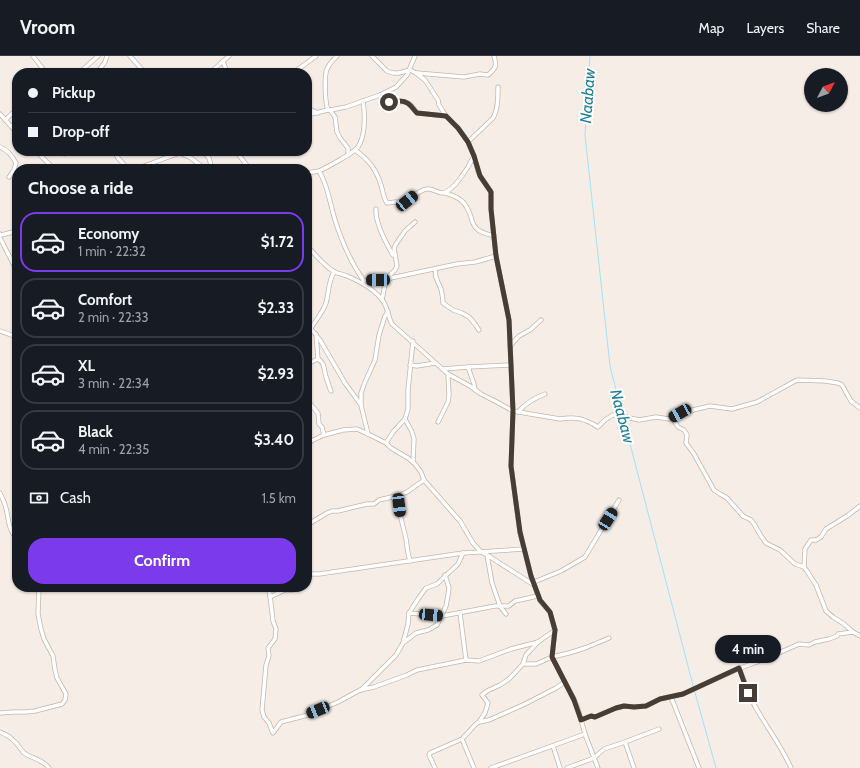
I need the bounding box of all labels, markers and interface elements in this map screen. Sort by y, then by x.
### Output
text: Vroom [20,16,75,39]
text: Map [699,19,724,37]
text: Layers [746,19,784,37]
text: Share [806,19,840,37]
water label: Naabaw [576,68,599,124]
north arrow [804,68,848,112]
map controls [804,68,848,112]
text: Pickup [52,84,95,102]
route start [380,93,398,111]
text: Drop-off [52,123,110,141]
text: Choose a ride [28,177,133,199]
car [394,189,420,213]
icon: car [30,224,66,260]
text: Economy [78,225,139,243]
text: $1.72 [261,233,294,251]
text: 1 min · 22:32 [78,243,146,259]
car [366,274,390,286]
icon: car [30,290,66,326]
text: Comfort [78,291,132,309]
text: $2.33 [258,299,294,317]
text: 2 min · 22:33 [78,309,149,325]
icon: car [30,356,66,392]
text: XL [78,357,95,375]
text: $2.93 [258,365,294,383]
text: 3 min · 22:34 [78,375,149,391]
water label: Naabaw [606,387,639,446]
car [667,402,693,424]
icon: car [30,422,66,458]
text: Black [78,423,113,441]
text: $3.40 [254,431,294,449]
text: 4 min · 22:35 [78,441,149,457]
icon: cash [28,487,50,509]
text: Cash [60,489,91,507]
text: 1.5 km [262,490,296,506]
car [392,492,406,518]
car [597,506,619,532]
button: Confirm [28,538,296,584]
car [419,608,443,622]
callout: 4 min [715,635,781,663]
text: 4 min [732,641,764,657]
route end [739,684,757,702]
car [305,700,331,720]

